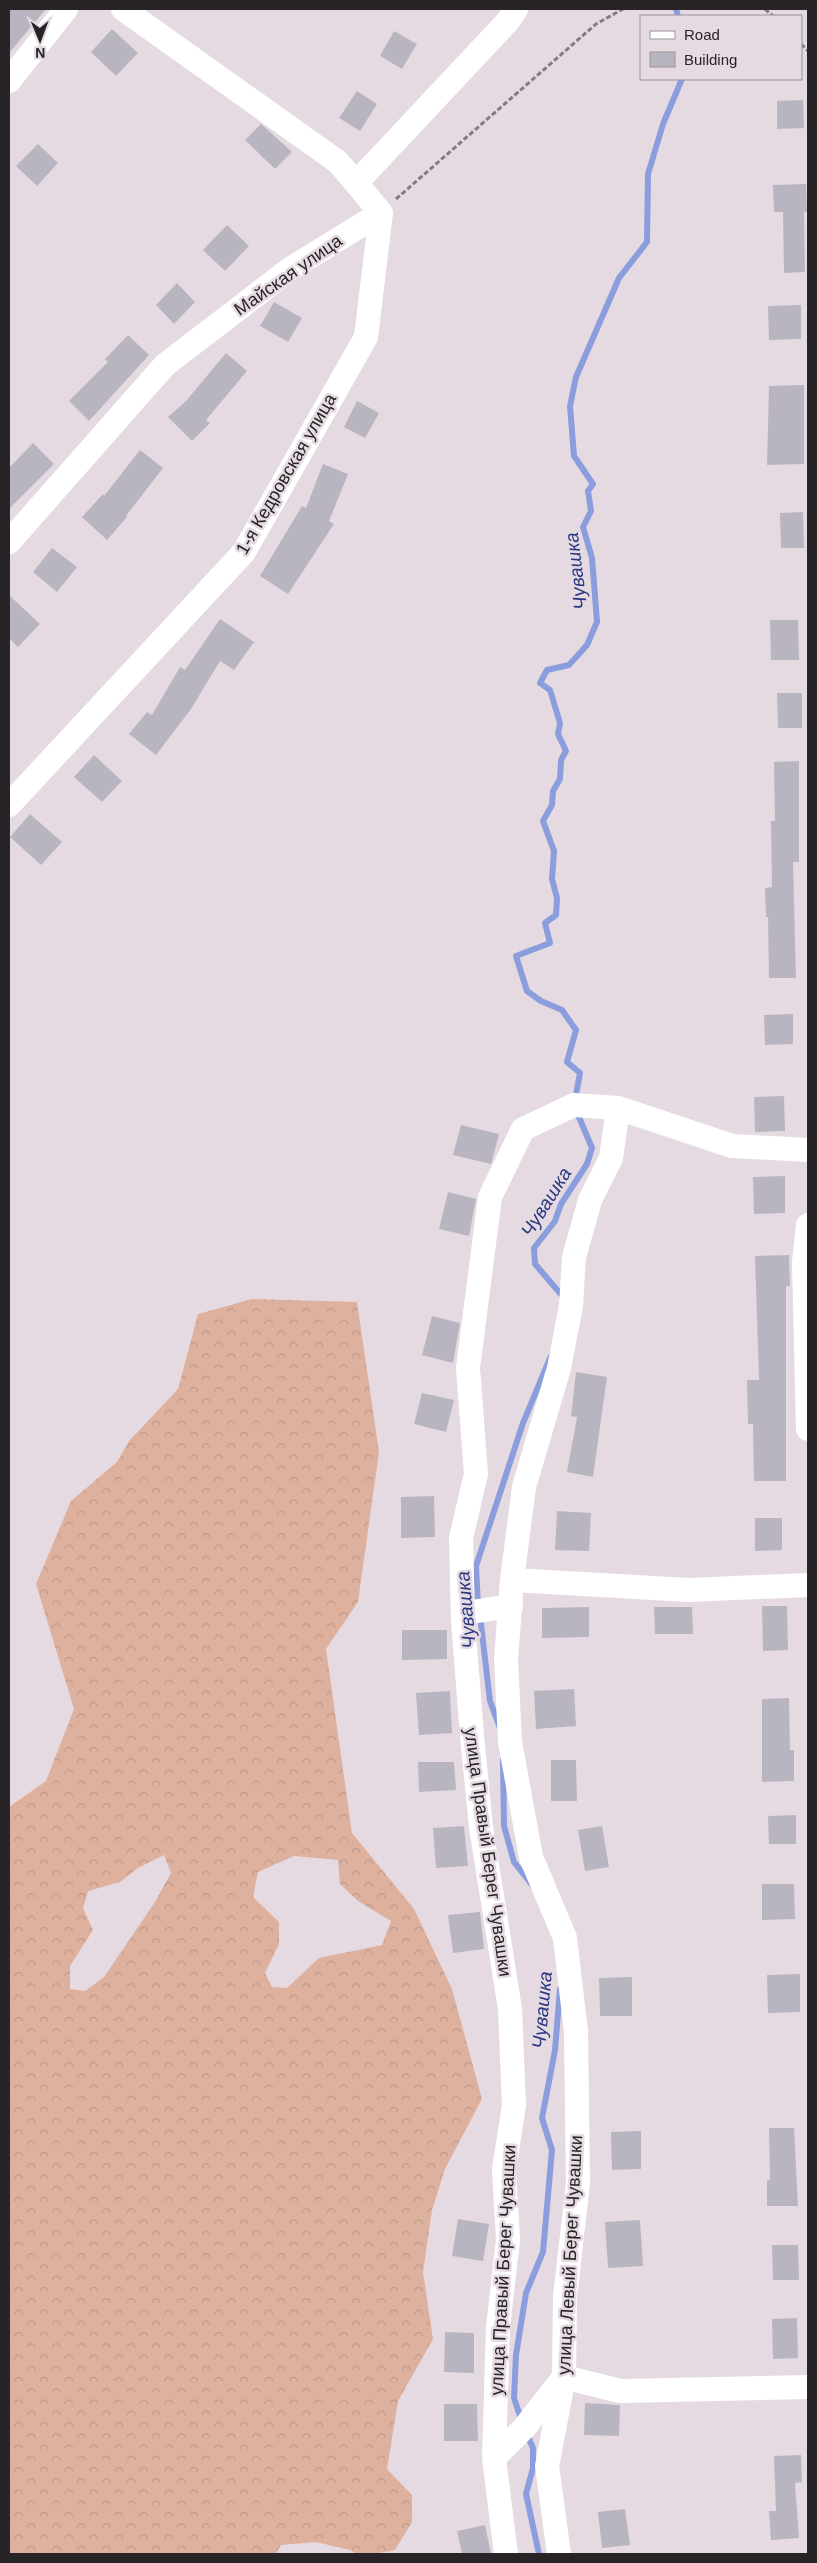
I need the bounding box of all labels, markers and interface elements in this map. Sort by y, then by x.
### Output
north arrow [15,15,65,65]
legend [640,15,802,80]
text: Road [684,26,720,43]
text: N [35,45,45,61]
text: Building [684,51,737,68]
street label: Майская улица [230,230,346,320]
street label: 1-я Кедровская улица [232,389,341,558]
water label: Чувашка [561,531,591,611]
water label: Чувашка [517,1164,575,1240]
water label: Чувашка [452,1570,480,1650]
street label: улица Правый Берег Чувашки [461,1726,515,1978]
water label: Чувашка [528,1970,556,2050]
street label: улица Левый Берег Чувашки [554,2135,586,2375]
street label: улица Правый Берег Чувашки [486,2144,520,2396]

